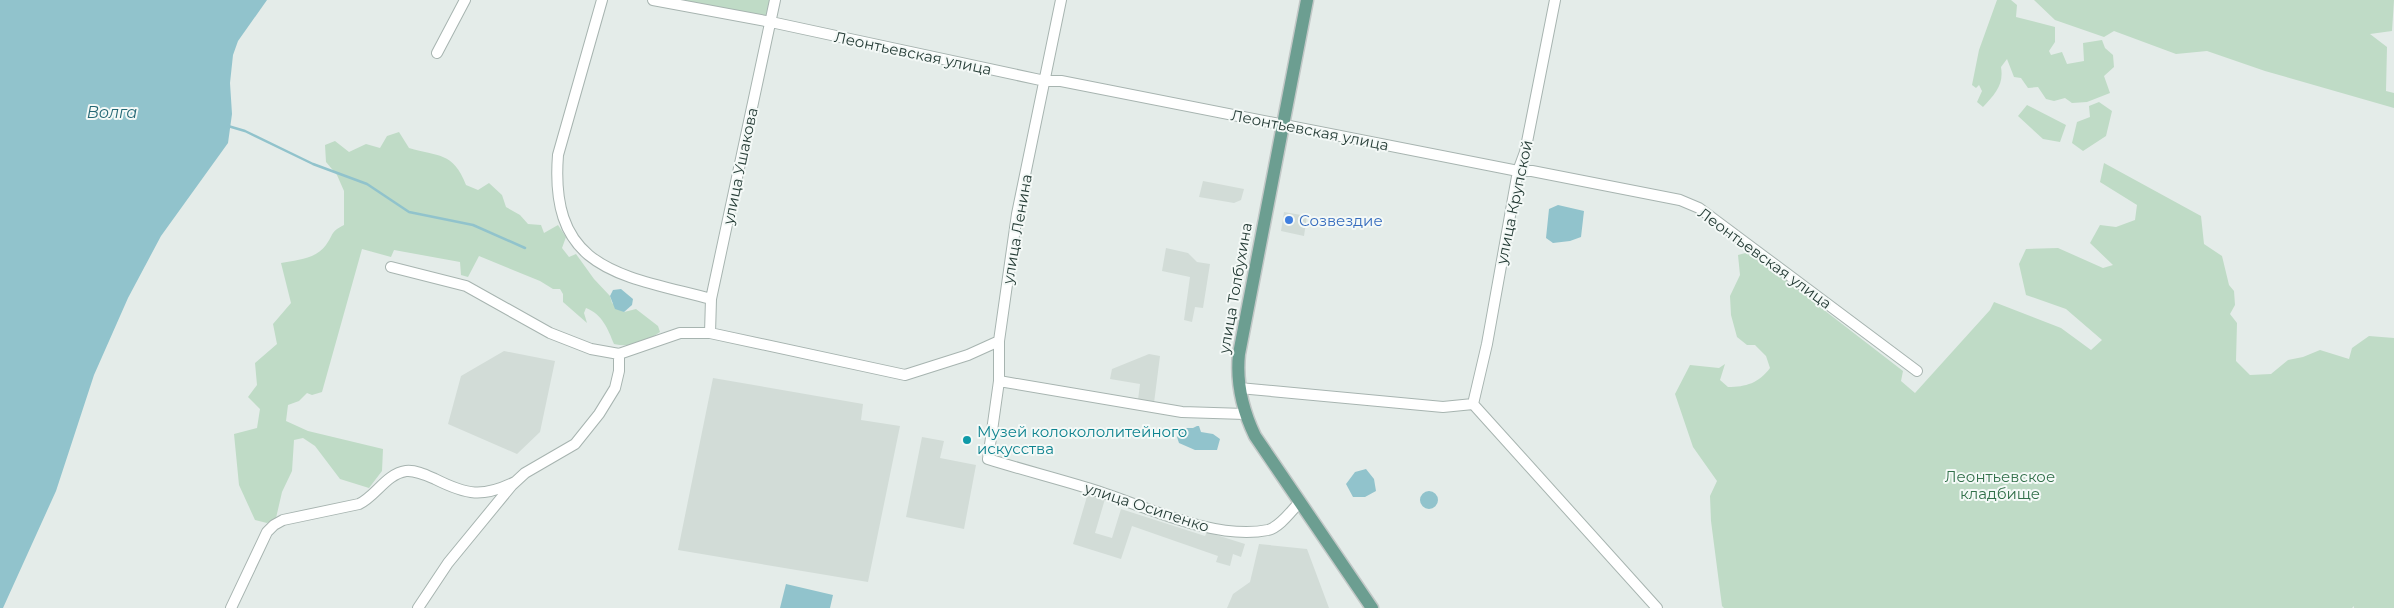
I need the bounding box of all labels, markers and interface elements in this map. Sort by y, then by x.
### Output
street label: Леонтьевская улица [833,27,993,79]
water label: Волга [87,103,137,122]
street label: Леонтьевская улица [1230,105,1390,155]
street label: улица Ушакова [718,106,762,227]
street label: улица Крупской [1491,138,1536,267]
street label: улица Ленина [998,173,1036,286]
street label: Леонтьевская улица [1695,203,1835,313]
place label: Созвездие [1299,211,1383,230]
marker: Созвездие [1283,214,1295,226]
street label: улица Толбухина [1214,221,1256,356]
place label: Музей колокололитейного искусства [977,422,1187,458]
marker: Музей колокололитейного искусства [961,434,973,446]
park label: Леонтьевское кладбище [1945,467,2055,503]
street label: улица Осипенко [1081,478,1212,536]

